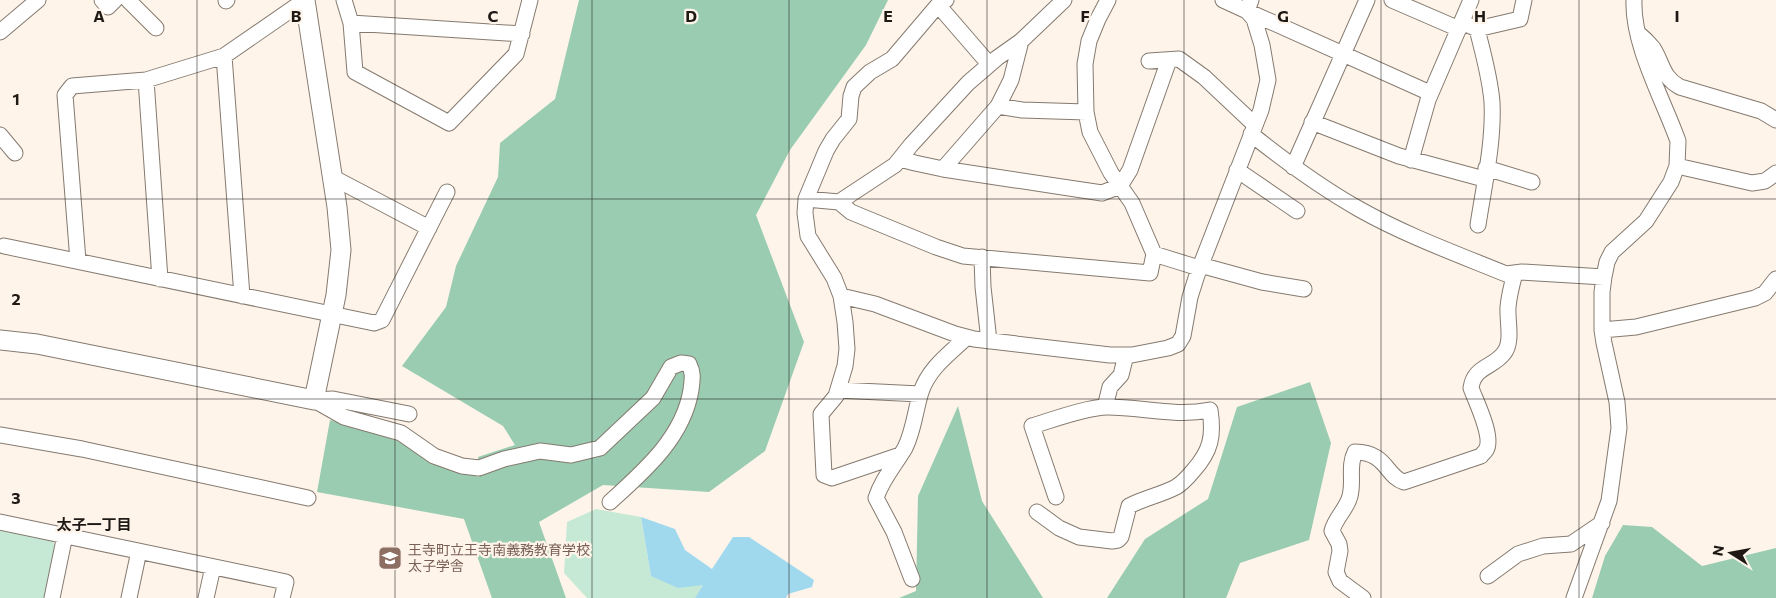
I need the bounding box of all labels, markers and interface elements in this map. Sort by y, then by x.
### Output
text: A [93,6,105,25]
text: B [291,6,302,25]
text: C [488,6,499,25]
text: D [685,6,697,25]
text: E [883,6,893,25]
text: F [1080,6,1090,25]
text: G [1277,6,1289,25]
text: H [1474,6,1486,25]
text: I [1674,6,1680,25]
text: 1 [12,89,20,108]
text: 2 [11,289,21,308]
text: 3 [11,488,21,507]
district label: 太子一丁目 [56,515,132,533]
north arrow [1706,528,1756,578]
place label: 王寺町立王寺南義務教育学校 太子学舎 [408,541,590,574]
text: N [1708,544,1727,557]
school or university icon: 王寺町立王寺南義務教育学校 太子学舎 [377,545,403,571]

